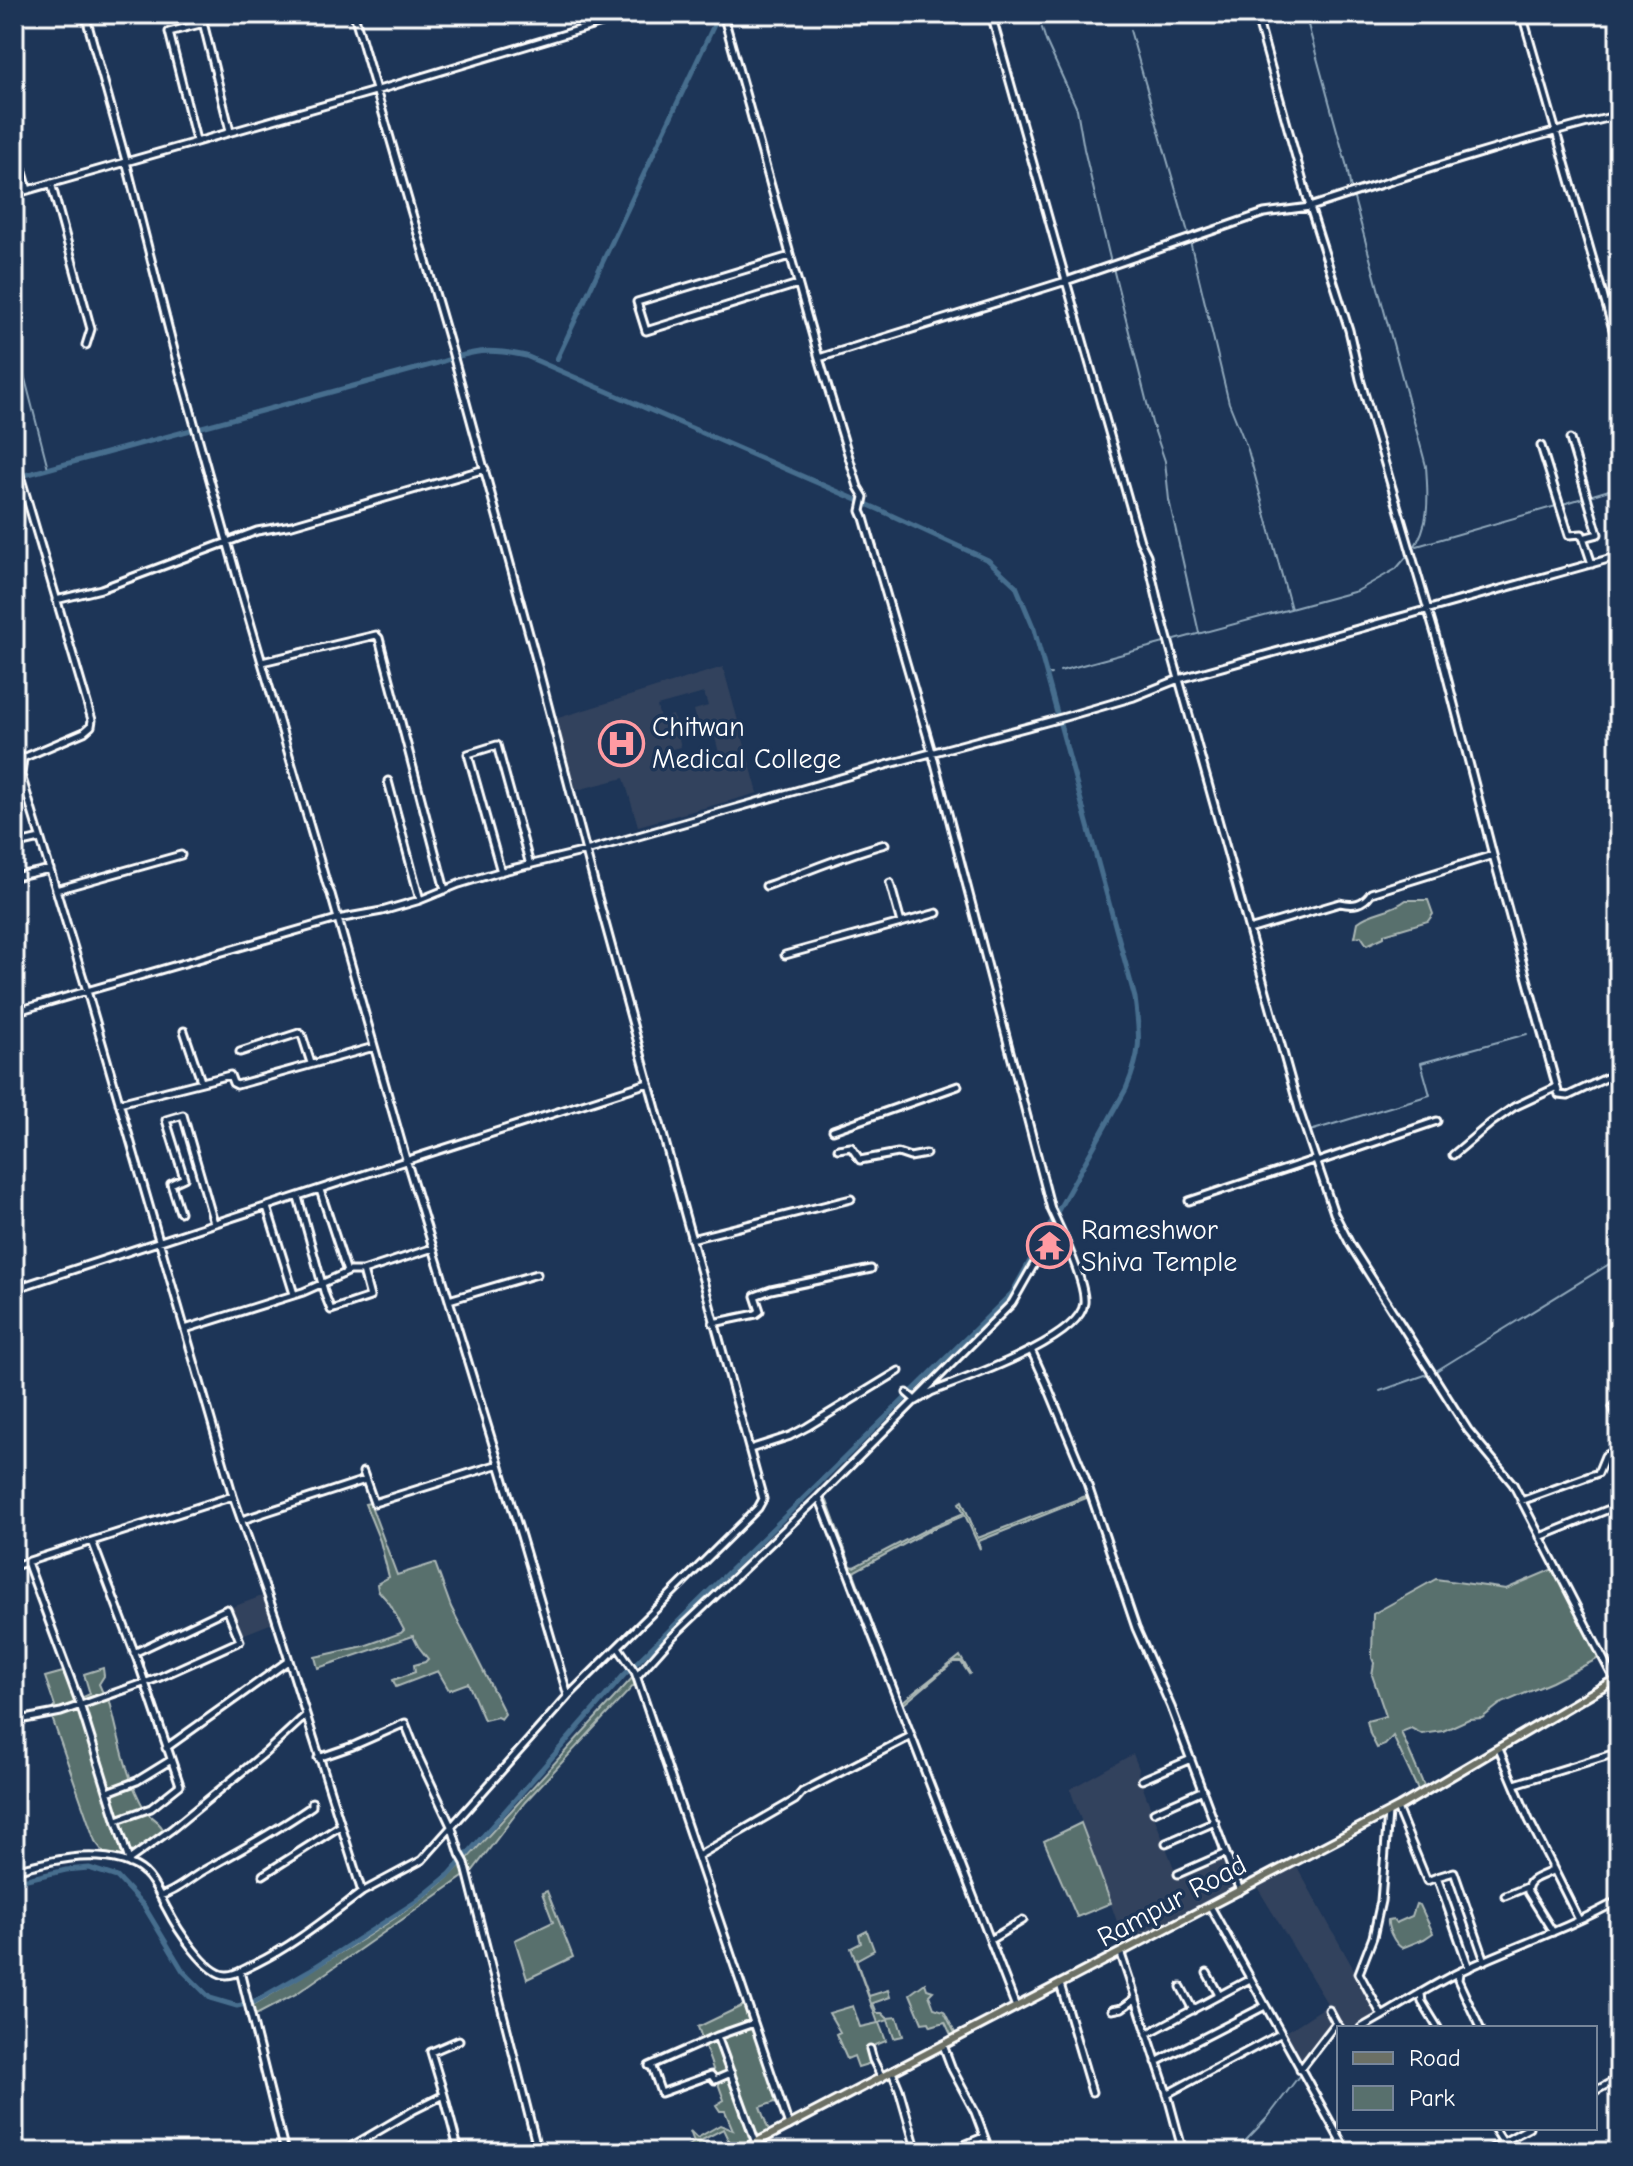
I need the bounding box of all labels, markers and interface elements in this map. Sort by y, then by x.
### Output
place label: Chitwan Medical College [652,711,841,775]
hospital icon: Chitwan Medical College [597,719,645,767]
place label: Rameshwor Shiva Temple [1081,1214,1237,1278]
temple icon: Rameshwor Shiva Temple [1026,1222,1074,1270]
street label: Rampur Road [1092,1848,1252,1954]
legend [1337,2026,1597,2130]
text: Road [1409,2044,1461,2072]
text: Park [1409,2084,1455,2112]

